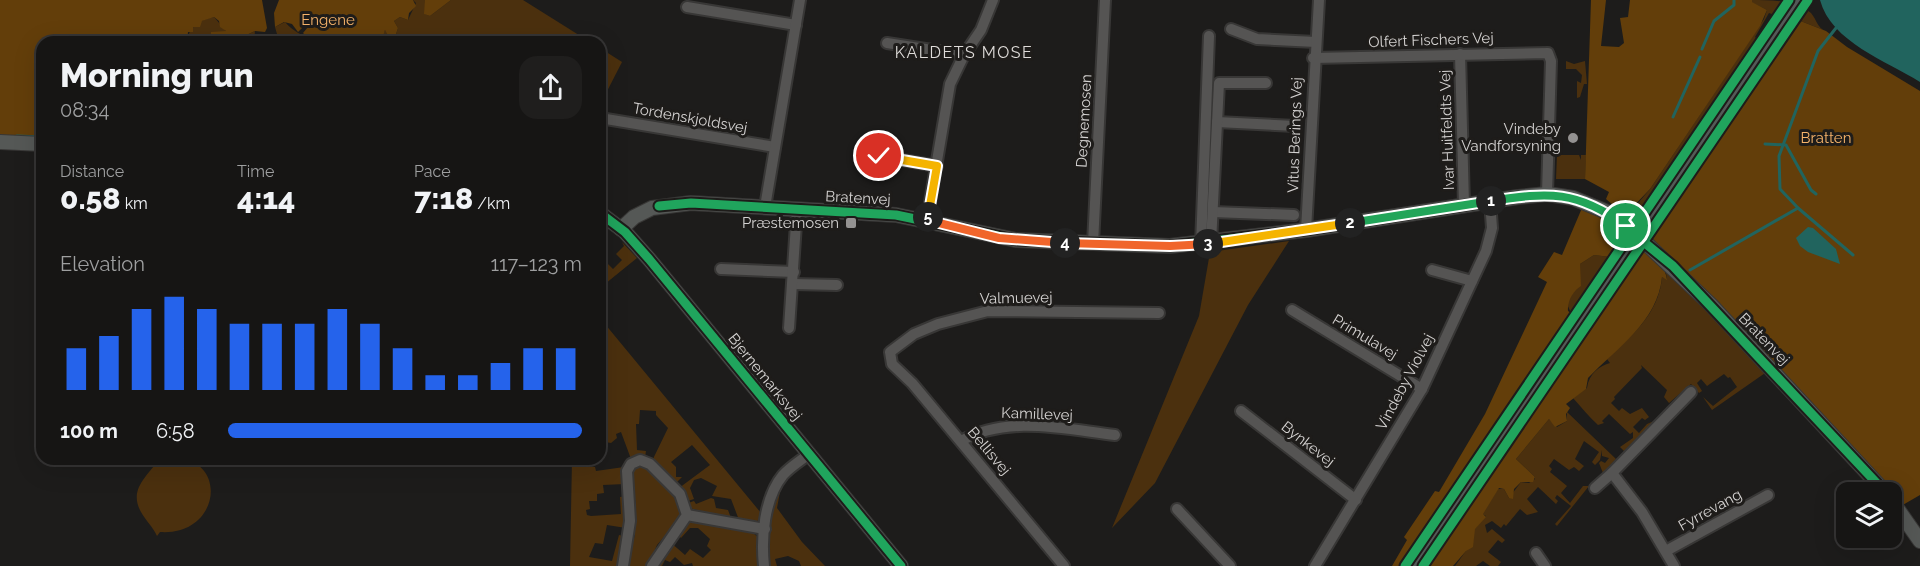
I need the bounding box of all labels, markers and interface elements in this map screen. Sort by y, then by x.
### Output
park label: Engene [301,11,355,29]
street label: Olfert Fischers Vej [1368,29,1494,51]
district label: KALDETS MOSE [895,43,1033,62]
text: Morning run [60,56,254,95]
button: share [519,56,582,119]
street label: Ivar Huitfeldts Vej [1436,69,1458,191]
street label: Degnemosen [1073,74,1095,168]
street label: Vitus Berings Vej [1284,77,1306,193]
text: 08:34 [60,98,109,122]
street label: Tordenskjoldsvej [631,99,749,137]
place label: Vindeby Vandforsyning [1461,120,1561,155]
park label: Bratten [1801,129,1851,147]
pin [853,130,904,181]
marker: Vindeby Vandforsyning [1566,131,1580,145]
icon: check [862,139,895,172]
text: Distance [60,162,124,181]
text: Time [237,162,274,181]
text: Pace [414,162,451,181]
text: 0.58 [60,181,121,216]
text: 4:14 [237,181,295,216]
text: 7:18 [414,181,473,216]
pin: 1 [1476,186,1506,216]
street label: Bratenvej [825,187,891,209]
text: 1 [1487,191,1495,210]
text: km [121,194,148,213]
text: /km [473,194,510,213]
pin [1600,200,1651,251]
pin: 5 [913,202,943,232]
text: 5 [924,207,932,226]
pin: 2 [1335,208,1365,238]
icon: arrive [1609,209,1642,242]
text: 2 [1345,213,1355,232]
place label: Præstemosen [742,214,839,232]
marker: Præstemosen [844,216,858,230]
pin: 4 [1050,228,1080,258]
pin: 3 [1193,229,1223,259]
text: 4 [1060,233,1070,252]
text: 3 [1204,234,1212,253]
text: Elevation [60,252,145,276]
text: 117–123 m [490,252,582,276]
street label: Valmuevej [979,288,1053,308]
street label: Bratenvej [1735,309,1793,369]
street label: Primulavej [1329,311,1401,363]
street label: Bjernemarksvej [724,330,806,424]
street label: Vindeby Violvej [1372,331,1438,433]
street label: Kamillevej [1001,404,1073,424]
street label: Bynkevej [1278,418,1338,470]
text: 100 m [60,419,118,443]
text: 6:58 [156,419,195,443]
street label: Bellisvej [964,423,1014,479]
map controls [1836,482,1902,548]
button: layers [1836,482,1902,548]
street label: Fyrrevang [1675,485,1745,535]

